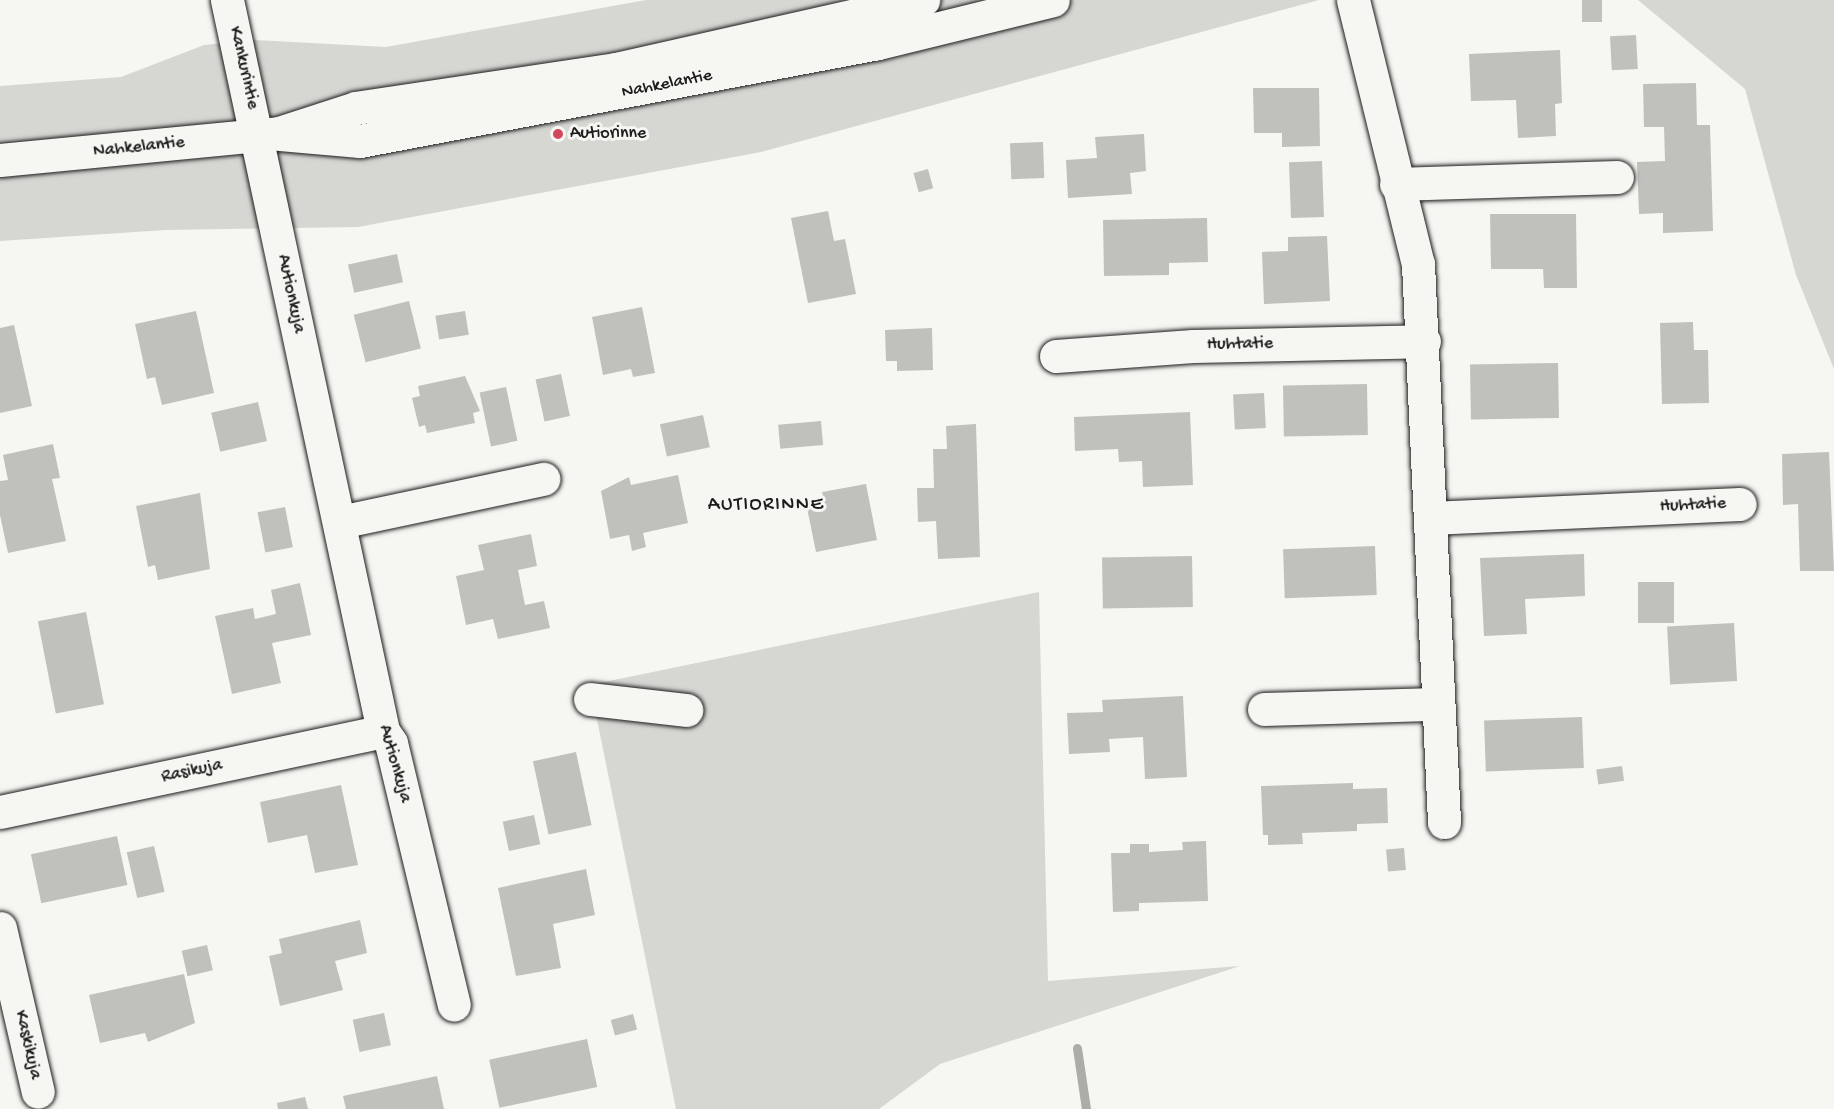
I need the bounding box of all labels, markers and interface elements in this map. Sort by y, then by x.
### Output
street label: Kankurintie [223,25,263,111]
street label: Nahkelantie [620,66,714,104]
place label: Autiorinne [570,123,646,145]
marker: Autiorinne [551,127,565,141]
street label: Nahkelantie [92,132,186,164]
street label: Autionkuja [271,253,309,335]
street label: Huhtatie [1207,334,1273,356]
district label: AUTIORINNE [708,493,824,517]
street label: Huhtatie [1659,493,1727,519]
street label: Autionkuja [373,723,415,805]
street label: Rasikuja [160,755,224,789]
street label: Kaskikuja [9,1008,45,1082]

